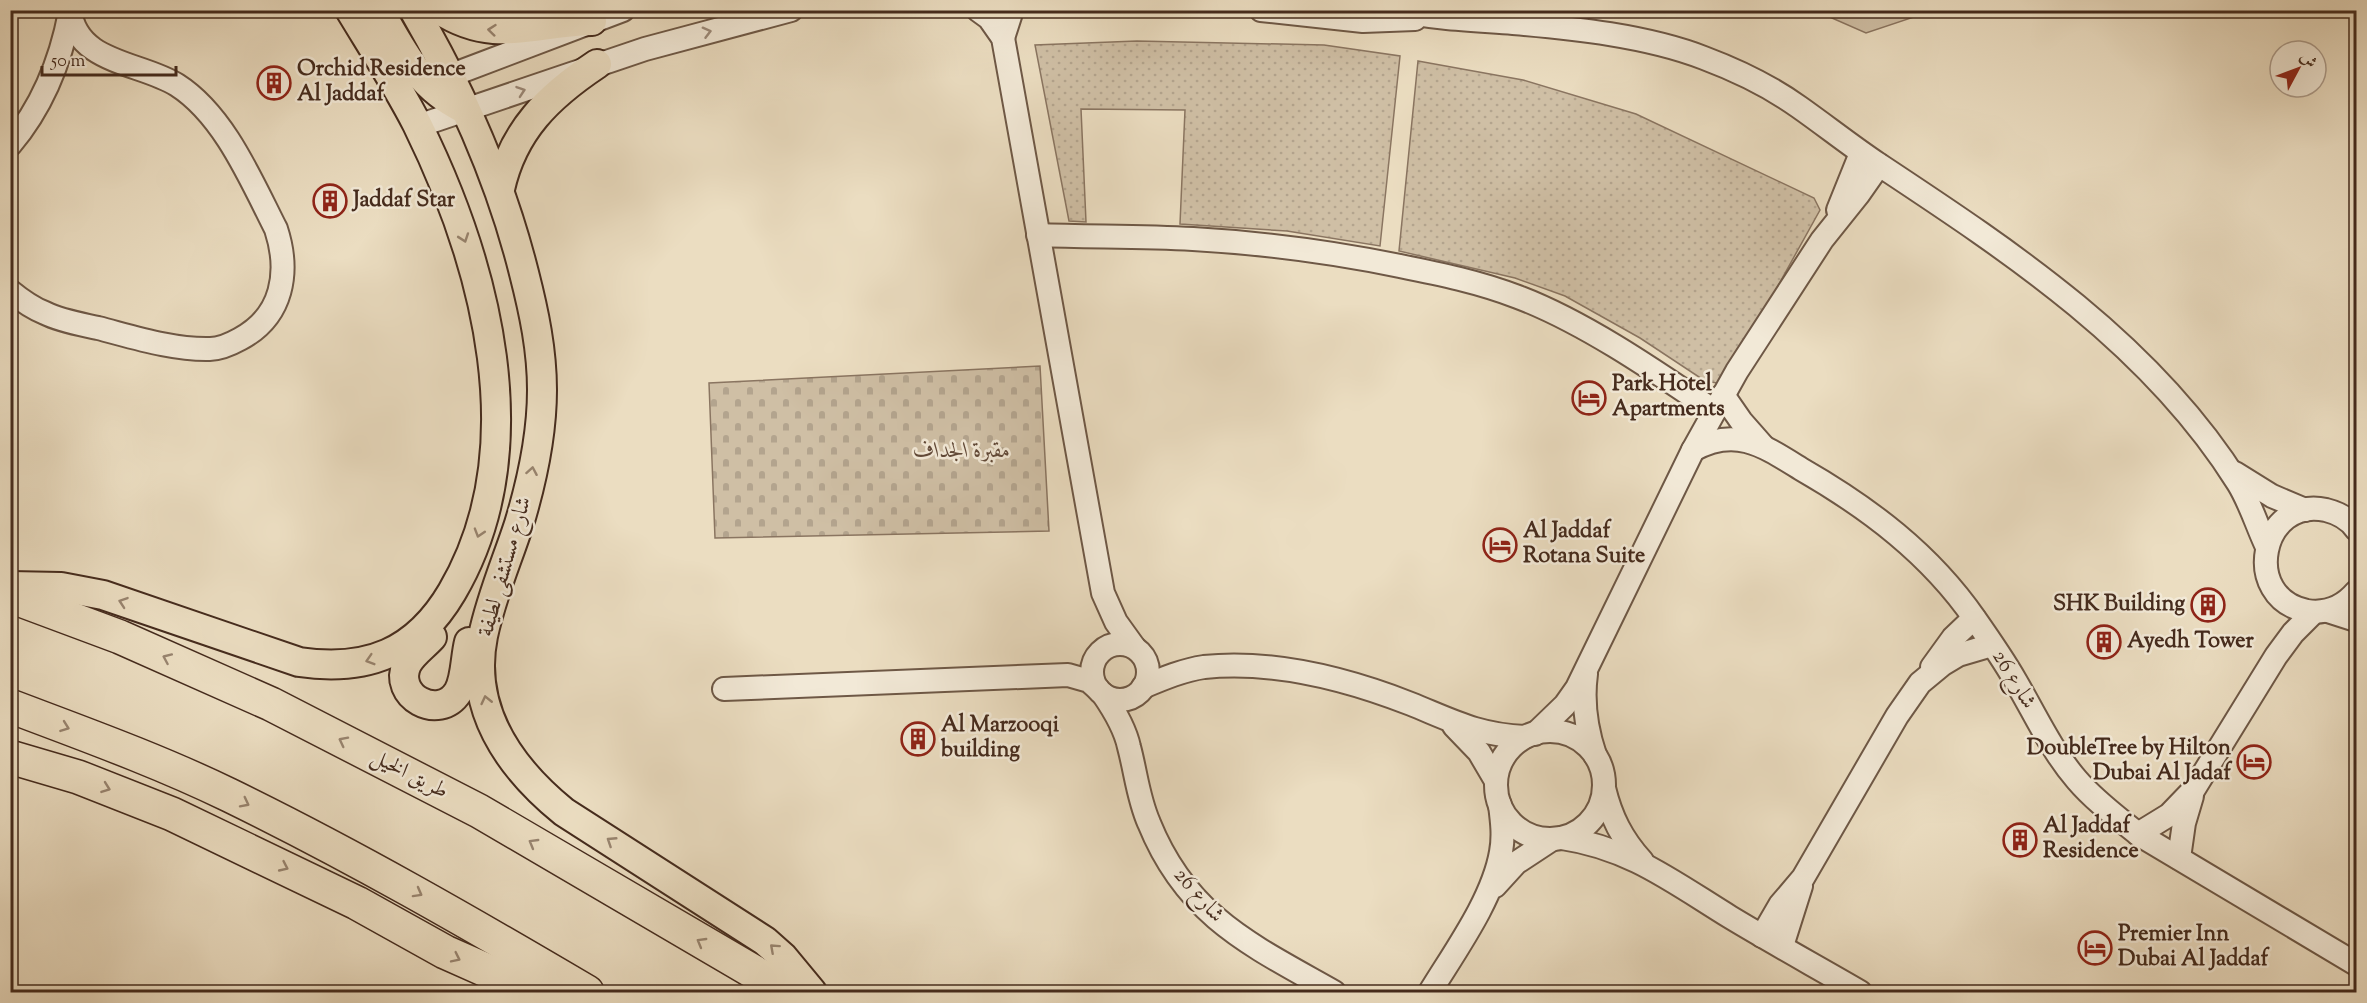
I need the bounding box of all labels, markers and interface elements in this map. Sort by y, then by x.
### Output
one-way arrow [488,24,497,37]
one-way arrow [702,26,712,39]
scale bar [42,39,176,77]
north arrow [2268,39,2328,99]
text: ش [2294,47,2321,74]
text: 50 m [50,49,86,75]
place label: Orchid Residence Al Jaddaf [297,54,466,111]
building icon: Orchid Residence Al Jaddaf [256,65,292,101]
one-way arrow [515,85,526,98]
building icon: Jaddaf Star [312,183,348,219]
place label: Jaddaf Star [351,185,456,217]
one-way arrow [456,232,469,243]
place label: Park Hotel Apartments [1612,369,1725,426]
hotel icon: Park Hotel Apartments [1571,380,1607,416]
park label: مقبرة الجداف [913,436,1011,468]
one-way arrow [526,467,538,476]
street label: شارع مستشفى لطيفة [471,493,541,641]
place label: Al Jaddaf Rotana Suite [1523,516,1645,573]
one-way arrow [474,527,486,538]
hotel icon: Al Jaddaf Rotana Suite [1482,527,1518,563]
building icon: SHK Building [2190,587,2226,623]
place label: SHK Building [2053,589,2185,621]
one-way arrow [118,596,129,609]
building icon: Ayedh Tower [2086,624,2122,660]
place label: Ayedh Tower [2127,626,2254,658]
street label: شارع 26 [1983,644,2043,716]
one-way arrow [162,653,173,665]
one-way arrow [365,653,376,665]
one-way arrow [480,696,493,706]
place label: Al Marzooqi building [940,710,1060,767]
one-way arrow [60,719,70,732]
building icon: Al Marzooqi building [900,721,936,757]
place label: DoubleTree by Hilton Dubai Al Jadaf [2027,733,2232,790]
one-way arrow [339,737,349,748]
street label: طريق الخيل [365,742,453,808]
hotel icon: DoubleTree by Hilton Dubai Al Jadaf [2236,744,2272,780]
one-way arrow [100,780,111,793]
one-way arrow [238,796,249,808]
place label: Al Jaddaf Residence [2043,811,2139,868]
building icon: Al Jaddaf Residence [2002,822,2038,858]
one-way arrow [607,837,617,849]
one-way arrow [529,838,539,850]
one-way arrow [278,859,289,871]
street label: شارع 26 [1165,861,1231,931]
one-way arrow [411,886,422,897]
place label: Premier Inn Dubai Al Jaddaf [2118,919,2270,976]
hotel icon: Premier Inn Dubai Al Jaddaf [2077,930,2113,966]
one-way arrow [697,937,707,949]
one-way arrow [770,945,781,956]
one-way arrow [450,951,461,962]

